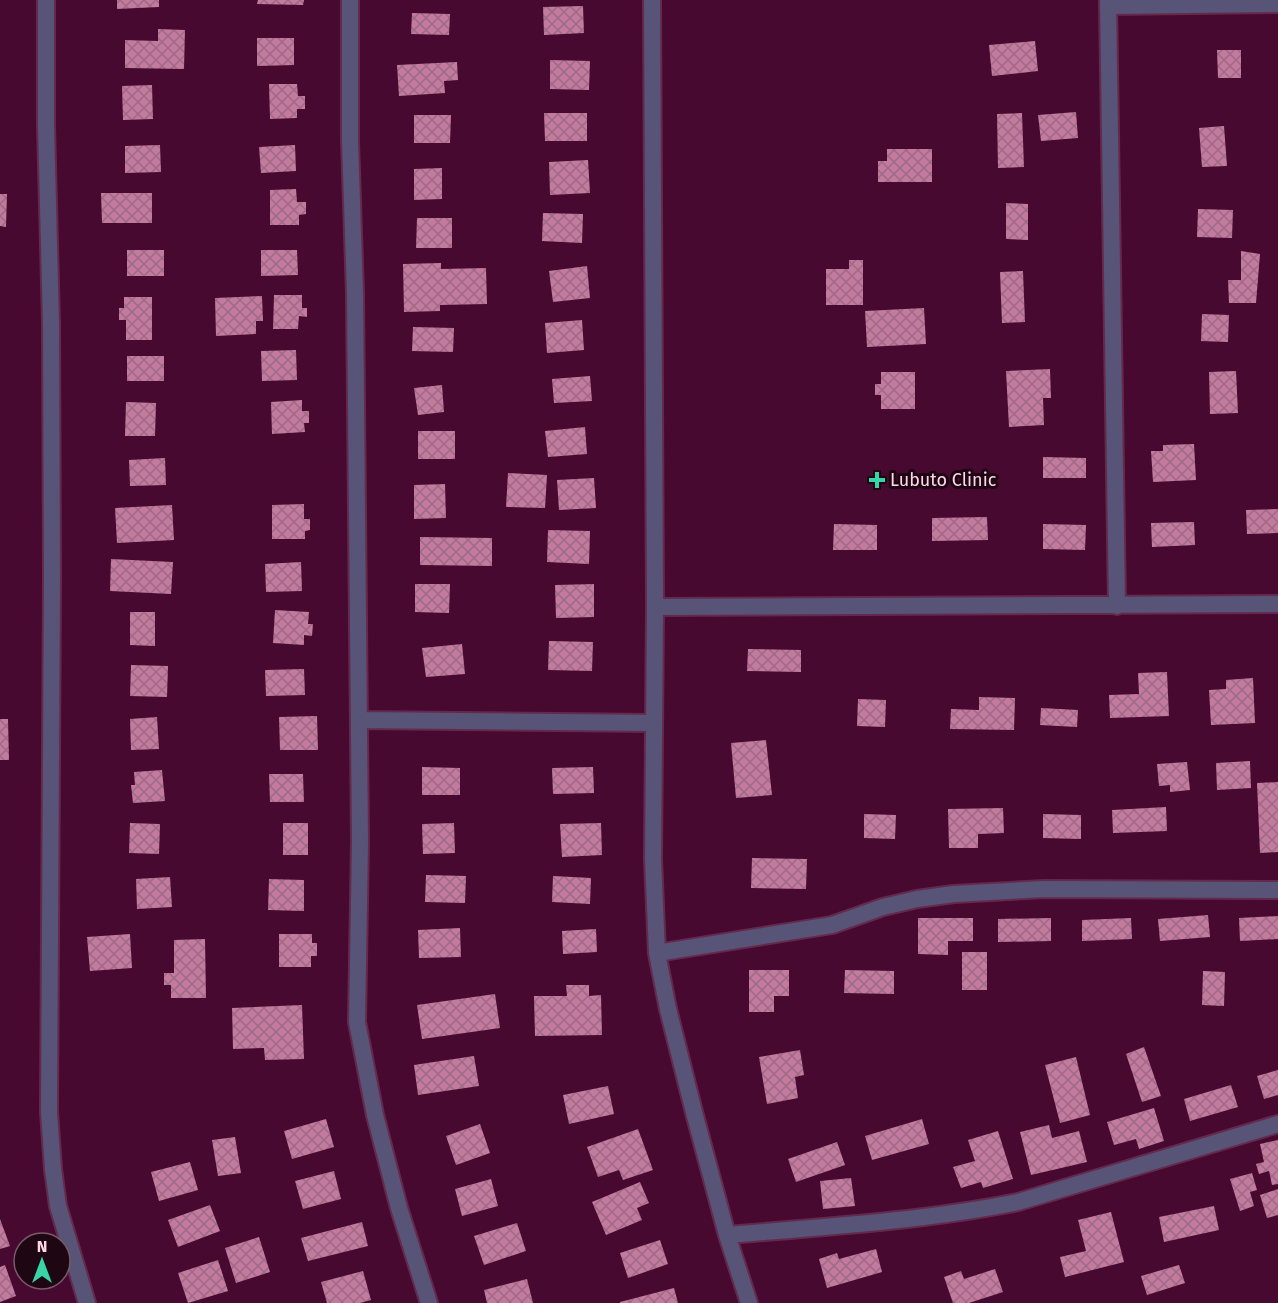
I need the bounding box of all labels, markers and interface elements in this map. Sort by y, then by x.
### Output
place label: Lubuto Clinic [890,469,997,491]
marker: Lubuto Clinic [868,471,886,489]
north arrow [12,1231,72,1291]
text: N [37,1237,47,1256]

